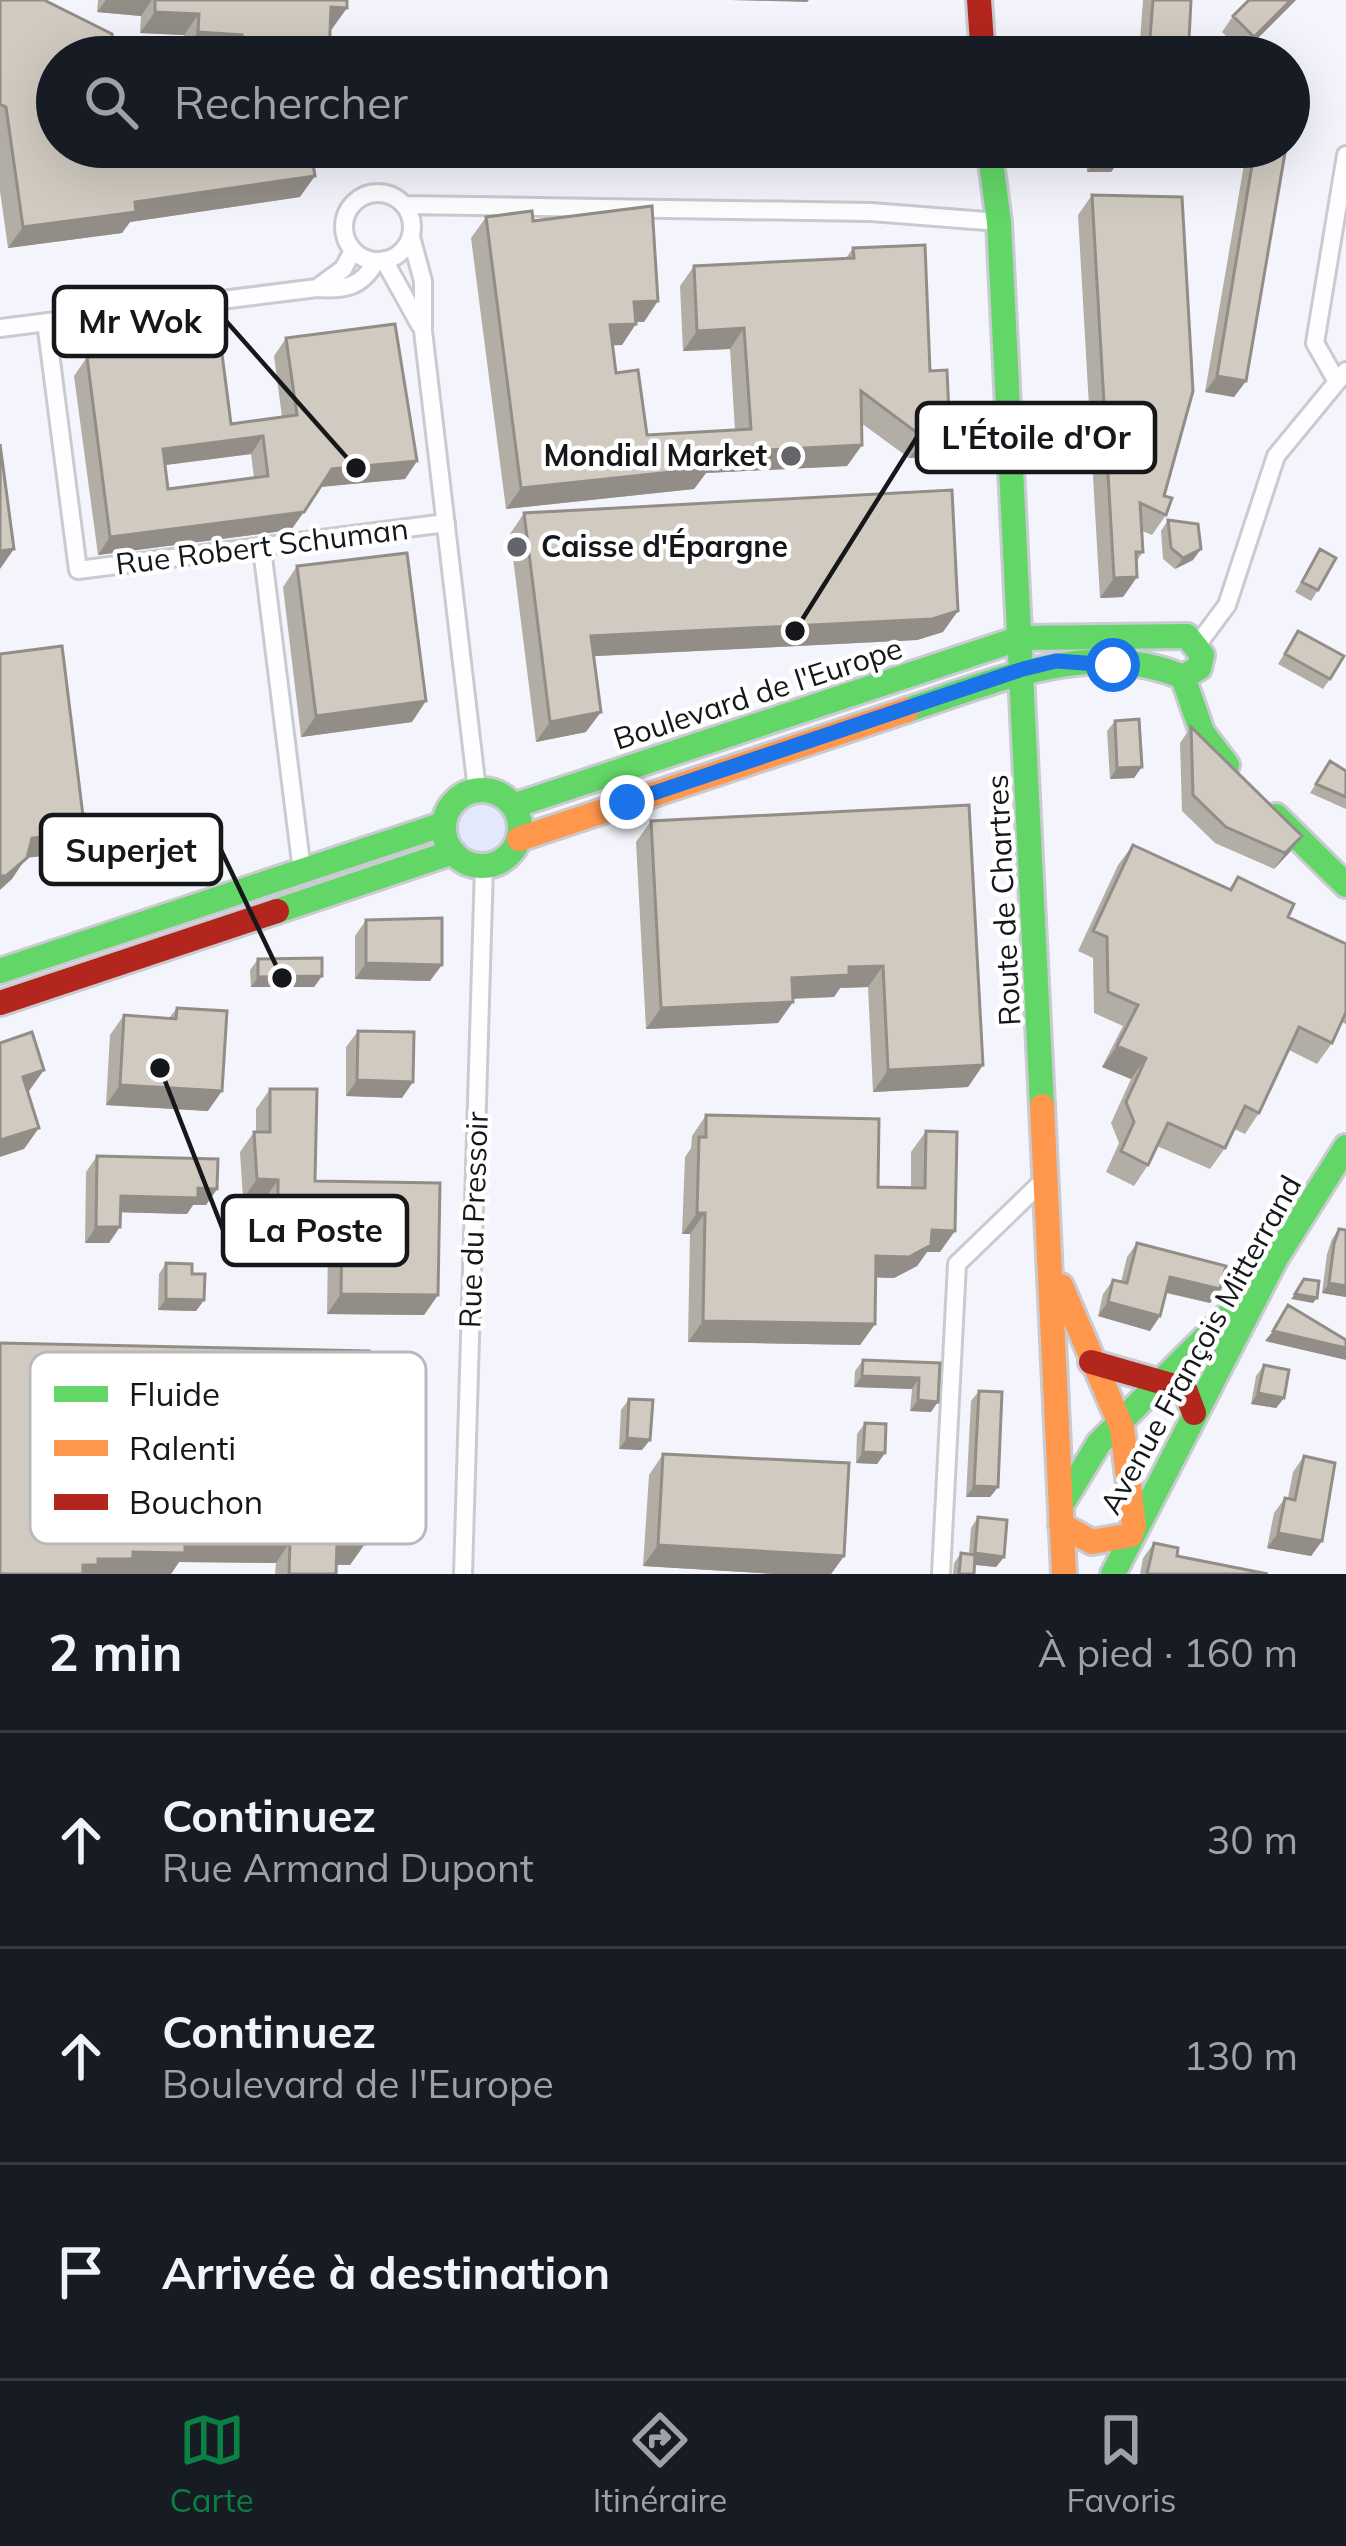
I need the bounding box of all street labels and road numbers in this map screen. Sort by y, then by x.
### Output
street label: Rue Robert Schuman [113,509,410,583]
street label: Boulevard de l'Europe [609,628,907,758]
street label: Route de Chartres [977,773,1029,1027]
street label: Rue du Pressoir [450,1111,496,1329]
street label: Avenue François Mitterrand [1091,1168,1309,1521]

